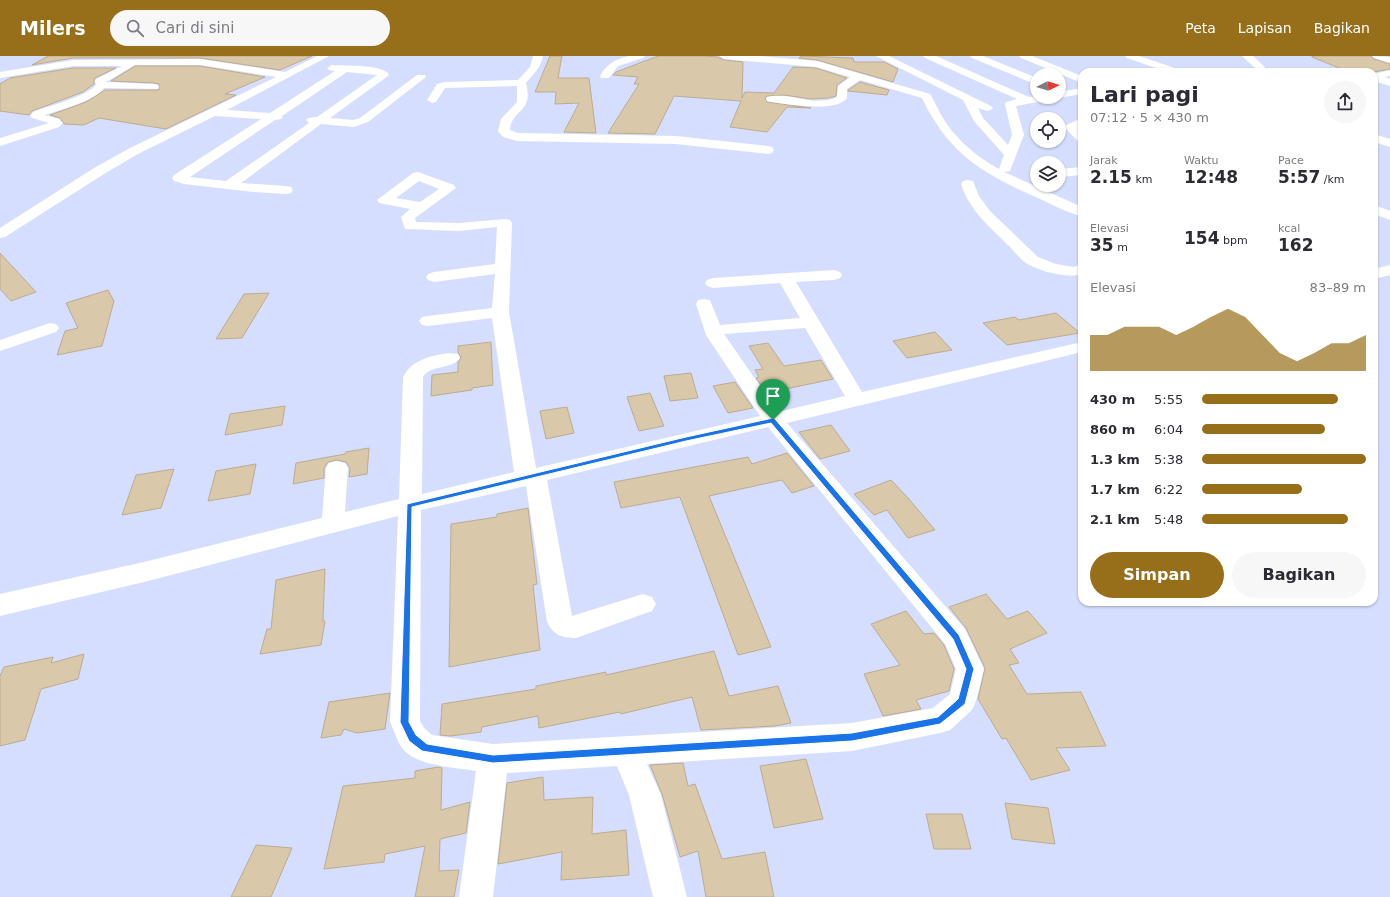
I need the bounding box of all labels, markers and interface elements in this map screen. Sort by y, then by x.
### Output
search box [110,10,390,46]
text: Milers [20,17,86,39]
icon: search [124,17,146,39]
text: Cari di sini [156,19,234,37]
text: Peta [1185,20,1216,36]
text: Lapisan [1238,20,1292,36]
text: Bagikan [1314,20,1370,36]
north arrow [1030,68,1066,104]
map controls [1030,68,1066,192]
button: share [1324,81,1366,123]
text: Lari pagi [1090,82,1199,107]
text: 07:12 · 5 × 430 m [1090,110,1209,125]
button: locate [1030,112,1066,148]
text: Jarak [1090,154,1118,167]
text: Waktu [1184,154,1219,167]
text: Pace [1278,154,1304,167]
button: layers [1030,156,1066,192]
text: 2.15 [1090,167,1132,187]
text: 12:48 [1184,167,1238,187]
text: 5:57 [1278,167,1320,187]
text: km [1132,173,1153,186]
text: /km [1320,173,1345,186]
text: Elevasi [1090,222,1129,235]
text: kcal [1278,222,1300,235]
text: 154 [1184,228,1220,248]
text: bpm [1220,234,1248,247]
text: 35 [1090,235,1114,255]
text: 162 [1278,235,1314,255]
text: m [1114,241,1128,254]
text: Elevasi [1090,280,1136,295]
text: 83–89 m [1310,280,1366,295]
pin [756,379,790,420]
icon: arrive [762,385,784,407]
text: 430 m [1090,392,1135,407]
text: 5:55 [1154,392,1183,407]
text: 860 m [1090,422,1135,437]
text: 6:04 [1154,422,1183,437]
text: 1.3 km [1090,452,1140,467]
text: 5:38 [1154,452,1183,467]
text: 1.7 km [1090,482,1140,497]
text: 6:22 [1154,482,1183,497]
text: 2.1 km [1090,512,1140,527]
text: 5:48 [1154,512,1183,527]
button: Simpan [1090,552,1224,598]
button: Bagikan [1232,552,1366,598]

